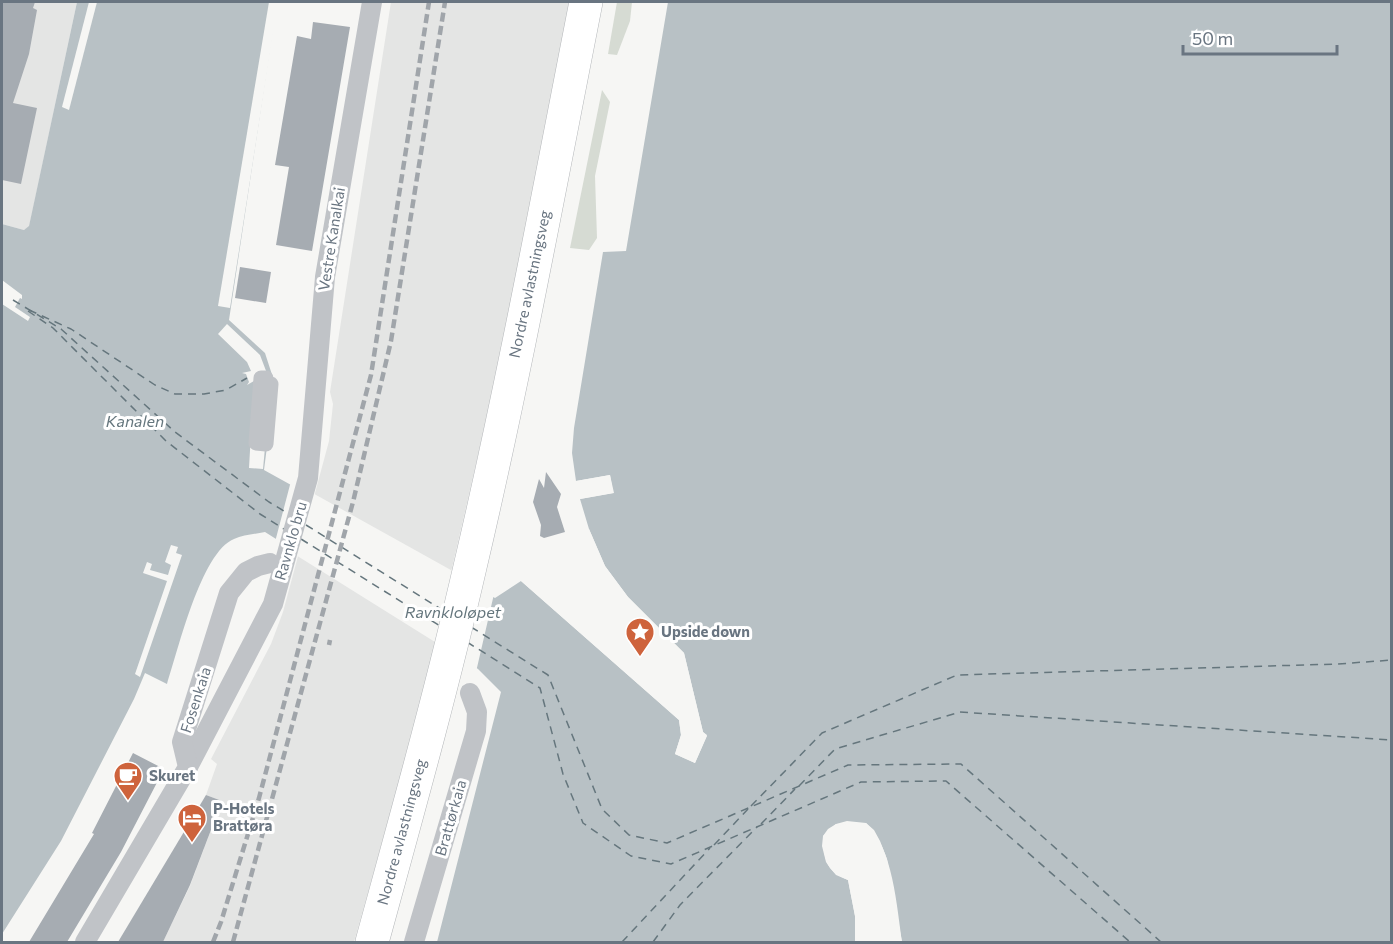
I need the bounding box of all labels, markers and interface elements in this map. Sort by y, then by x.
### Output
scale bar [1183,18,1338,56]
text: 50 m [1192,27,1233,49]
street label: Vestre Kanalkai [314,186,348,292]
street label: Nordre avlastningsveg [505,208,553,359]
water label: Kanalen [106,411,164,430]
street label: Ravnklo bru [270,499,310,582]
water label: Ravnkloløpet [405,602,502,621]
place icon: Upside down [624,616,656,658]
place label: Upside down [661,622,750,640]
street label: Fosenkaia [176,665,214,735]
street label: Nordre avlastningsveg [373,757,429,907]
cafe icon: Skuret [112,760,144,802]
place label: Skuret [149,766,195,784]
street label: Brattørkaia [431,778,469,858]
place label: P-Hotels Brattøra [213,799,275,834]
hotel icon: P-Hotels Brattøra [176,802,208,844]

